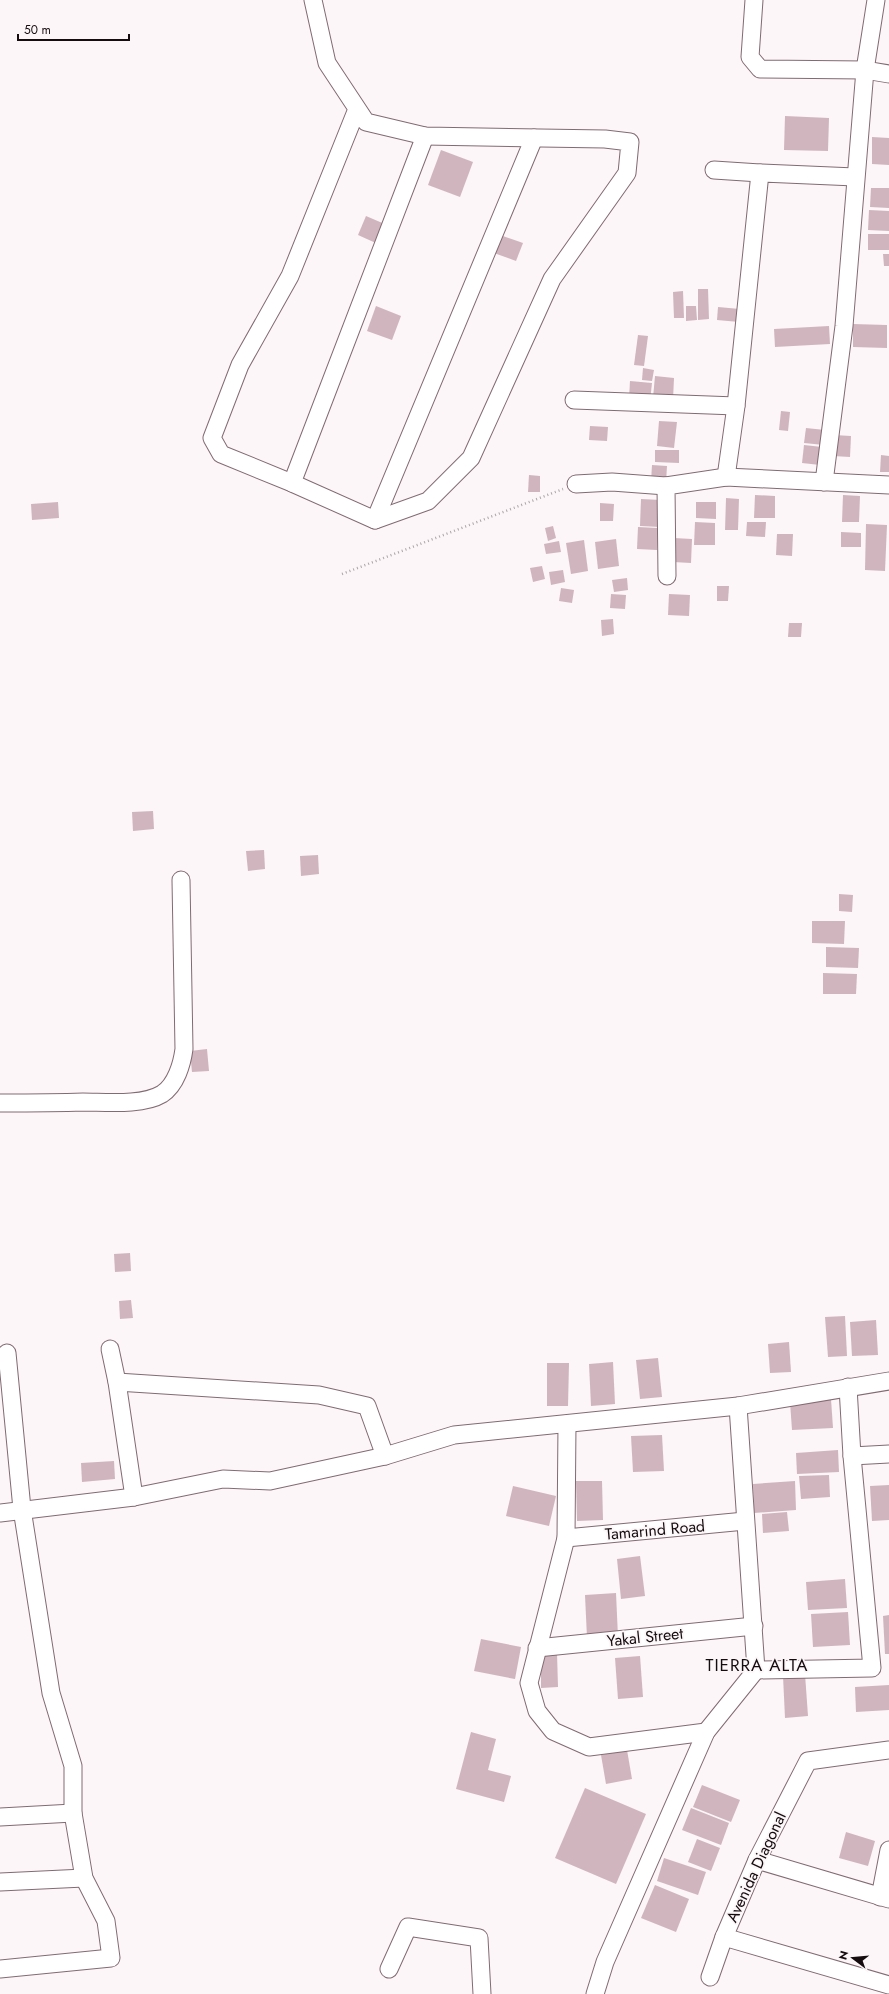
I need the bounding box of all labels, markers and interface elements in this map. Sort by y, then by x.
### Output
scale bar [18,16,129,42]
text: 50 m [24,21,51,39]
street label: Tamarind Road [604,1514,706,1546]
street label: Yakal Street [606,1622,684,1652]
district label: TIERRA ALTA [706,1653,808,1677]
street label: Avenida Diagonal [720,1808,792,1926]
north arrow [833,1938,873,1978]
text: N [834,1949,852,1962]

